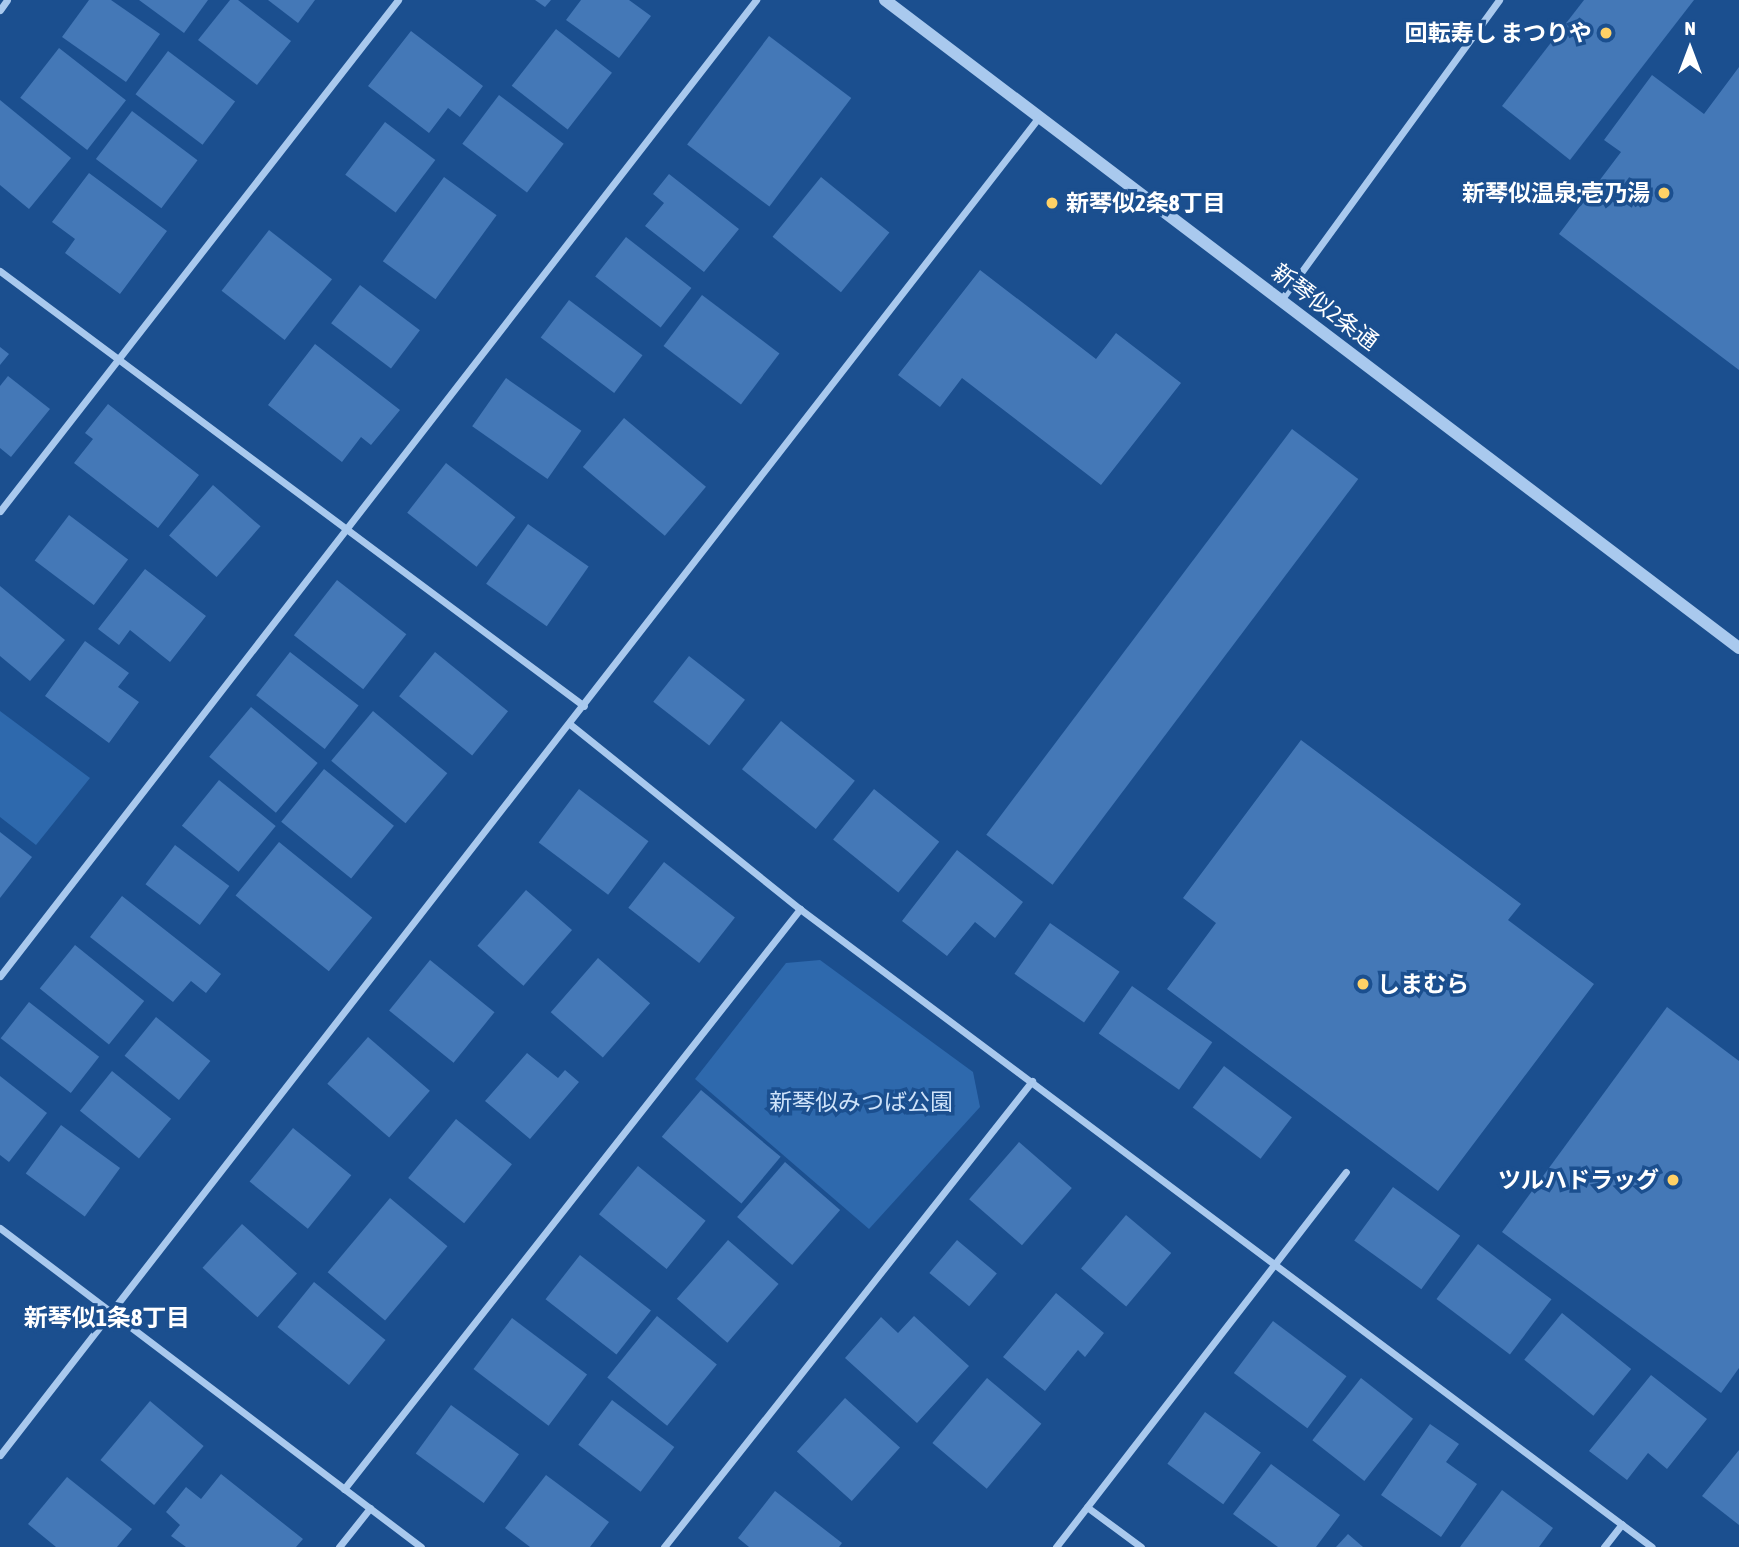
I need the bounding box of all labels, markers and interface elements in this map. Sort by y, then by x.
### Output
north arrow [1655,14,1725,84]
text: N [1684,17,1696,39]
place label: 回転寿し まつりや [1405,19,1592,47]
marker: 回転寿し まつりや [1598,25,1614,41]
place label: 新琴似温泉;壱乃湯 [1462,179,1650,207]
marker: 新琴似温泉;壱乃湯 [1656,185,1672,201]
place label: 新琴似2条8丁目 [1066,189,1226,217]
marker: 新琴似2条8丁目 [1044,195,1060,211]
street label: 新琴似2条通 [1266,258,1384,356]
place label: しまむら [1377,970,1469,998]
marker: しまむら [1355,976,1371,992]
park label: 新琴似みつば公園 [769,1088,953,1116]
place label: ツルハドラッグ [1498,1166,1659,1194]
marker: ツルハドラッグ [1665,1172,1681,1188]
district label: 新琴似1条8丁目 [24,1304,190,1332]

